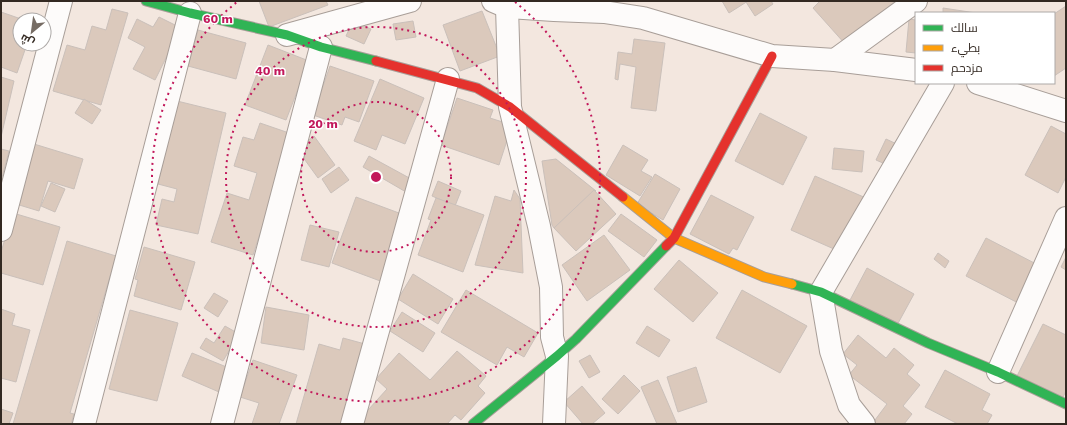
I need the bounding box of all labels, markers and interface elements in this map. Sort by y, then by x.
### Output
north arrow [12,12,52,52]
text: 60 m [203,12,233,26]
legend [915,12,1055,84]
text: سالك [951,21,978,35]
text: ش [18,31,37,49]
text: بطيء [951,41,980,58]
text: مزدحم [951,61,983,76]
text: 40 m [255,64,285,78]
text: 20 m [308,117,338,131]
centre of rings [369,170,383,184]

